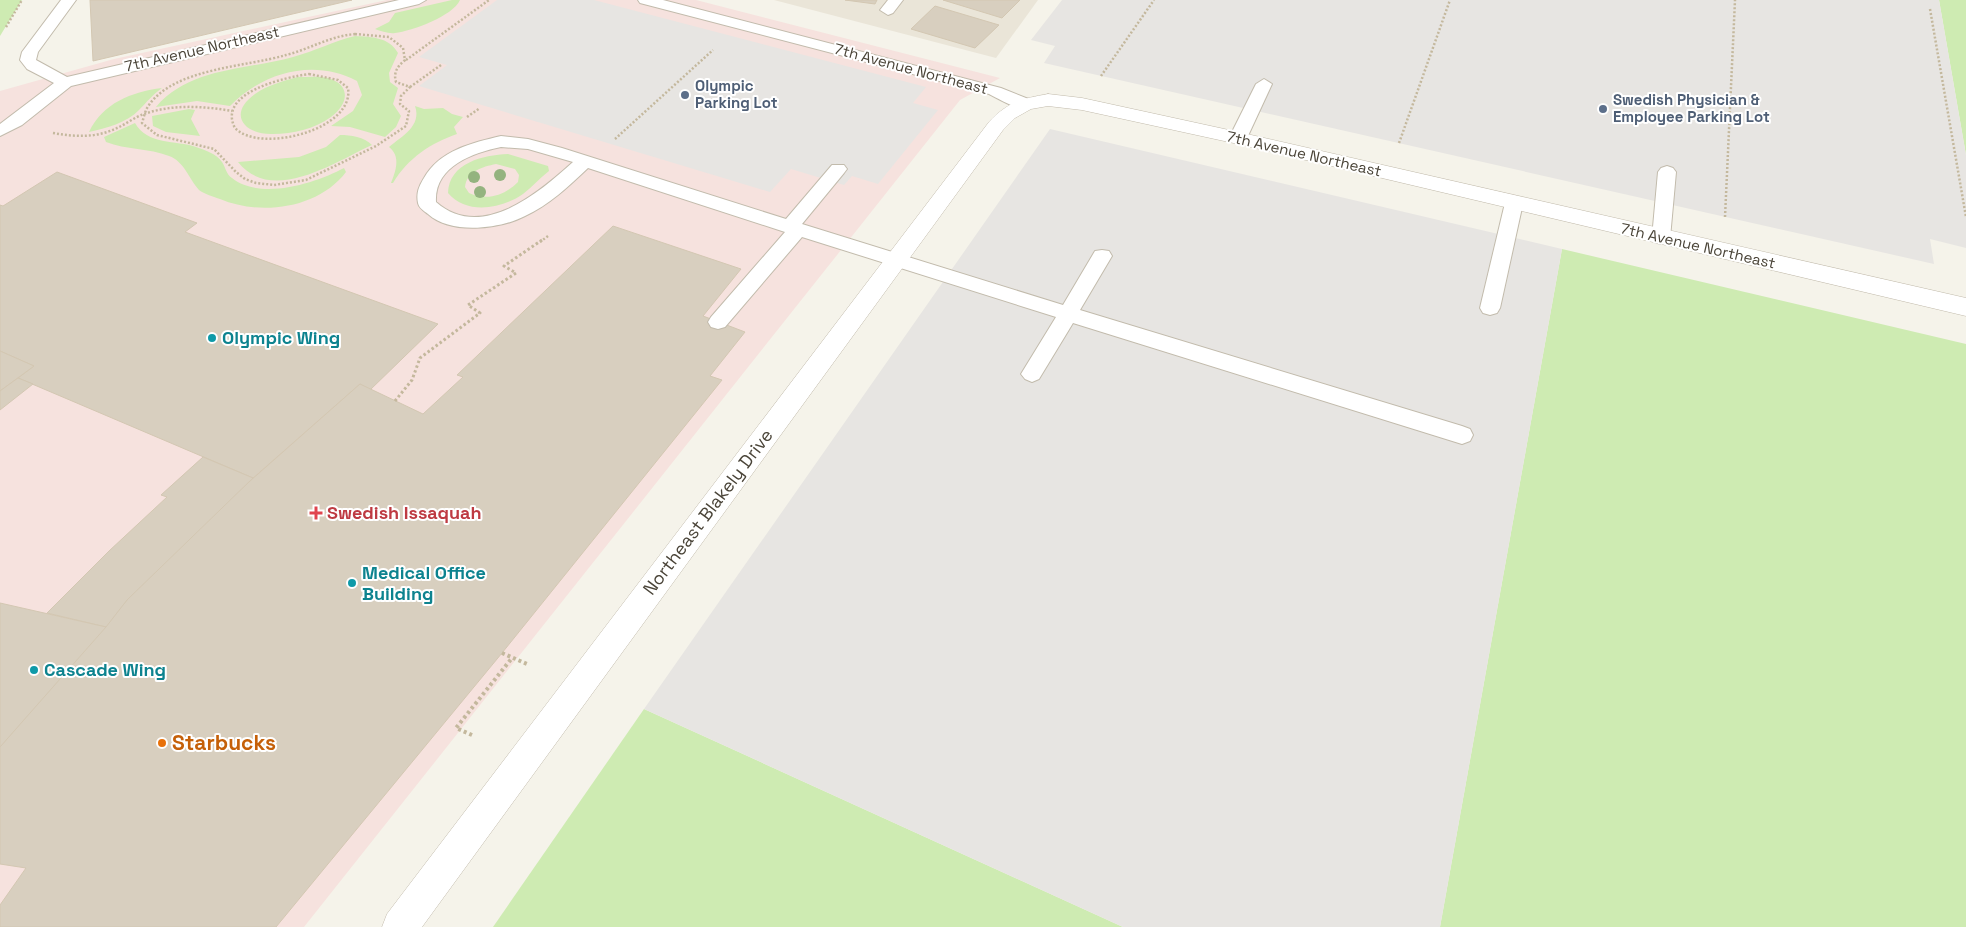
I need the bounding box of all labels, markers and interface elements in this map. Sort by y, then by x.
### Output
street label: 7th Avenue Northeast [123,21,281,76]
street label: 7th Avenue Northeast [832,39,990,98]
place label: Olympic Parking Lot [695,76,778,112]
marker: Olympic Parking Lot [679,89,691,101]
place label: Swedish Physician & Employee Parking Lot [1613,90,1770,126]
marker: Swedish Physician & Employee Parking Lot [1597,103,1609,115]
street label: 7th Avenue Northeast [1225,126,1383,181]
street label: 7th Avenue Northeast [1619,218,1777,273]
place label: Olympic Wing [222,326,340,349]
marker: Olympic Wing [206,332,218,344]
street label: Northeast Blakely Drive [638,424,778,599]
place label: Swedish Issaquah [327,501,482,524]
marker: Swedish Issaquah [309,506,323,520]
place label: Medical Office Building [362,561,486,605]
marker: Medical Office Building [346,577,358,589]
place label: Cascade Wing [44,658,166,681]
marker: Cascade Wing [28,664,40,676]
place label: Starbucks [172,729,276,756]
marker: Starbucks [156,737,168,749]

